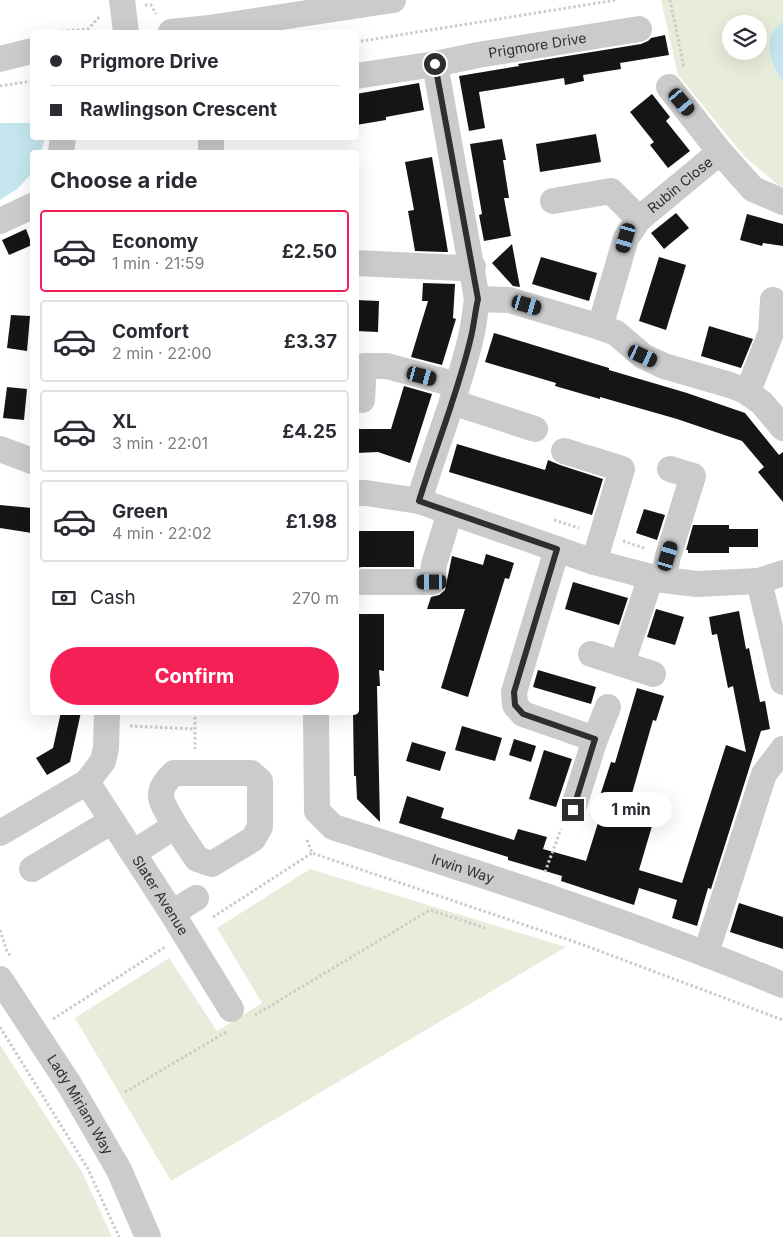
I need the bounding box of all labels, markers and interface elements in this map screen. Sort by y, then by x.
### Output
map controls [722,15,767,60]
button: layers [722,15,767,60]
street label: Prigmore Drive [487,29,588,61]
text: Prigmore Drive [80,50,219,73]
route start [424,53,446,75]
car [666,86,697,118]
text: Rawlingson Crescent [80,98,277,121]
street label: Rubin Close [644,153,716,216]
text: Choose a ride [50,167,198,193]
car [614,222,637,254]
icon: car [52,229,97,274]
text: Economy [112,230,198,253]
text: £2.50 [282,240,337,263]
text: 1 min · 21:59 [112,253,204,273]
car [510,294,543,316]
icon: car [52,319,97,364]
text: Comfort [112,320,189,343]
text: £3.37 [284,330,337,353]
text: 2 min · 22:00 [112,343,212,363]
car [626,343,659,369]
car [405,365,438,387]
icon: car [52,409,97,454]
text: XL [112,410,137,433]
text: £4.25 [282,420,337,443]
text: 3 min · 22:01 [112,433,208,453]
icon: car [52,499,97,544]
text: Green [112,500,168,523]
text: £1.98 [286,510,337,533]
text: 4 min · 22:02 [112,523,212,543]
car [656,539,679,573]
car [417,575,447,590]
icon: cash [50,584,78,612]
text: Cash [90,586,136,609]
text: 270 m [292,588,339,608]
button: Confirm [50,647,339,705]
callout: 1 min [590,792,673,828]
route end [562,799,584,821]
text: 1 min [611,799,651,819]
street label: Irwin Way [430,850,497,886]
street label: Slater Avenue [129,852,192,938]
street label: Lady Miriam Way [44,1051,117,1158]

